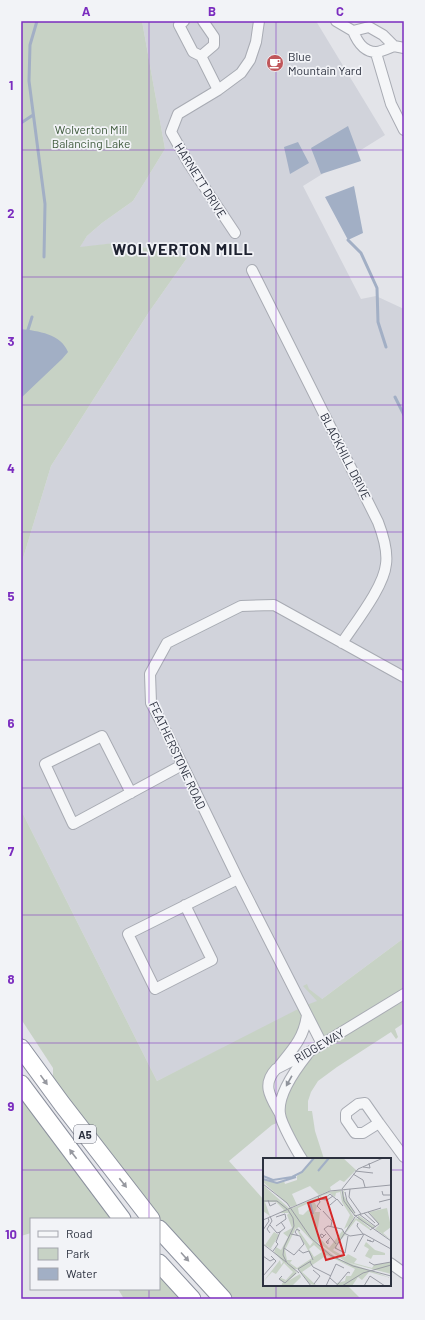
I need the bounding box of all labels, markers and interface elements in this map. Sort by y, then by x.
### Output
text: A [82,3,91,19]
text: B [208,3,216,19]
text: C [336,3,344,19]
place label: Blue Mountain Yard [288,49,362,77]
cafe icon: Blue Mountain Yard [265,53,285,73]
text: 1 [9,77,13,93]
park label: Wolverton Mill Balancing Lake [52,122,130,150]
street label: HARNETT DRIVE [172,140,230,220]
text: 2 [7,205,15,221]
district label: WOLVERTON MILL [112,239,254,258]
text: 3 [7,333,15,349]
street label: BLACKHILL DRIVE [318,410,374,502]
text: 4 [7,460,15,476]
text: 5 [7,588,15,604]
street label: FEATHERSTONE ROAD [147,699,209,811]
text: 6 [8,715,15,731]
text: 7 [8,843,15,859]
text: 8 [7,971,15,987]
street label: RIDGEWAY [292,1025,347,1065]
one-way arrow [40,1074,48,1085]
one-way arrow [286,1075,293,1087]
text: 9 [8,1098,15,1114]
road number: A5 [74,1125,96,1143]
one-way arrow [69,1149,78,1160]
inset map [263,1158,391,1286]
one-way arrow [119,1177,127,1188]
legend [30,1218,160,1290]
text: 10 [5,1226,17,1242]
text: Road [66,1226,93,1240]
text: Park [66,1246,90,1260]
one-way arrow [181,1252,190,1263]
text: Water [66,1266,98,1280]

